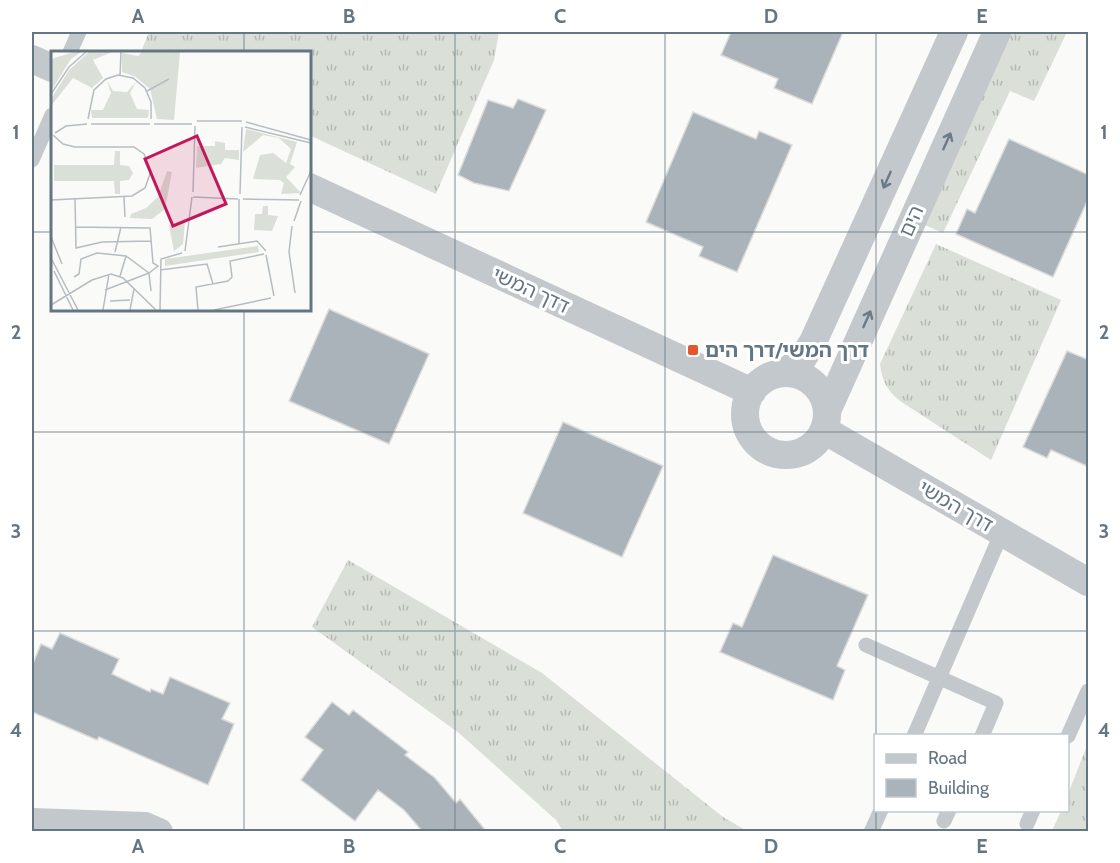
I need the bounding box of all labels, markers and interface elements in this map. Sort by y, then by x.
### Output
text: A [132,4,145,28]
text: B [343,4,355,28]
text: C [554,4,566,28]
text: D [764,4,778,28]
text: E [976,4,988,28]
inset map [51,51,310,310]
text: 1 [12,120,20,144]
text: 1 [1100,120,1108,144]
one-way arrow [942,133,953,151]
one-way arrow [880,171,892,189]
street label: הים [894,202,928,240]
street label: דדך המשי [489,262,574,318]
one-way arrow [862,310,873,328]
text: 2 [11,320,21,344]
text: 2 [1099,320,1109,344]
place label: דרך המשי/דרך הים [705,338,869,362]
marker: דרך המשי/דרך הים [686,343,700,357]
street label: דרך המשי [915,475,998,537]
text: 3 [11,519,21,543]
text: 3 [1099,519,1109,543]
text: 4 [10,718,22,742]
text: 4 [1098,718,1110,742]
legend [874,734,1069,812]
text: Road [928,747,967,769]
text: Building [928,777,990,799]
text: A [132,834,145,858]
text: B [343,834,355,858]
text: C [554,834,566,858]
text: D [764,834,778,858]
text: E [976,834,988,858]

